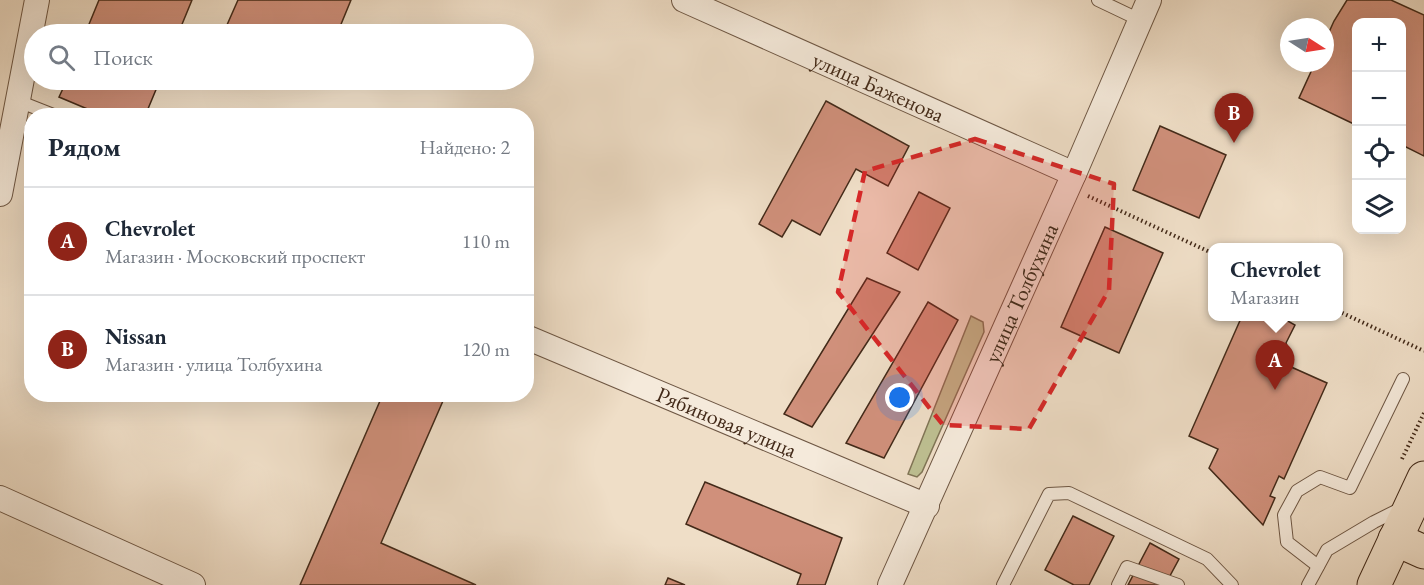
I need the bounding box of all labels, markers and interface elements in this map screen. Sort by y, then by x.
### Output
north arrow [1280,18,1334,72]
map controls [1352,18,1406,234]
button: + [1352,18,1406,72]
search box [24,24,534,90]
icon: search [45,41,78,74]
text: Поиск [93,43,153,72]
street label: улица Баженова [808,45,949,129]
button: − [1352,72,1406,126]
pin: B [1214,94,1254,143]
button: locate [1352,126,1406,180]
text: Рядом [48,130,121,164]
text: Найдено: 2 [419,134,510,160]
button: layers [1352,180,1406,234]
text: Chevrolet [105,214,195,243]
street label: улица Толбухина [977,219,1065,368]
text: A [60,228,75,254]
text: 110 m [462,228,510,254]
text: Магазин · Московский проспект [105,243,365,269]
popup [1208,243,1343,321]
text: Chevrolet [1230,255,1321,284]
text: Магазин [1230,284,1299,310]
text: Nissan [105,322,167,351]
text: B [61,336,74,362]
text: 120 m [462,336,510,362]
pin: A [1256,340,1294,390]
text: Магазин · улица Толбухина [105,351,322,377]
street label: Рябиновая улица [652,380,801,465]
your location [885,383,914,412]

